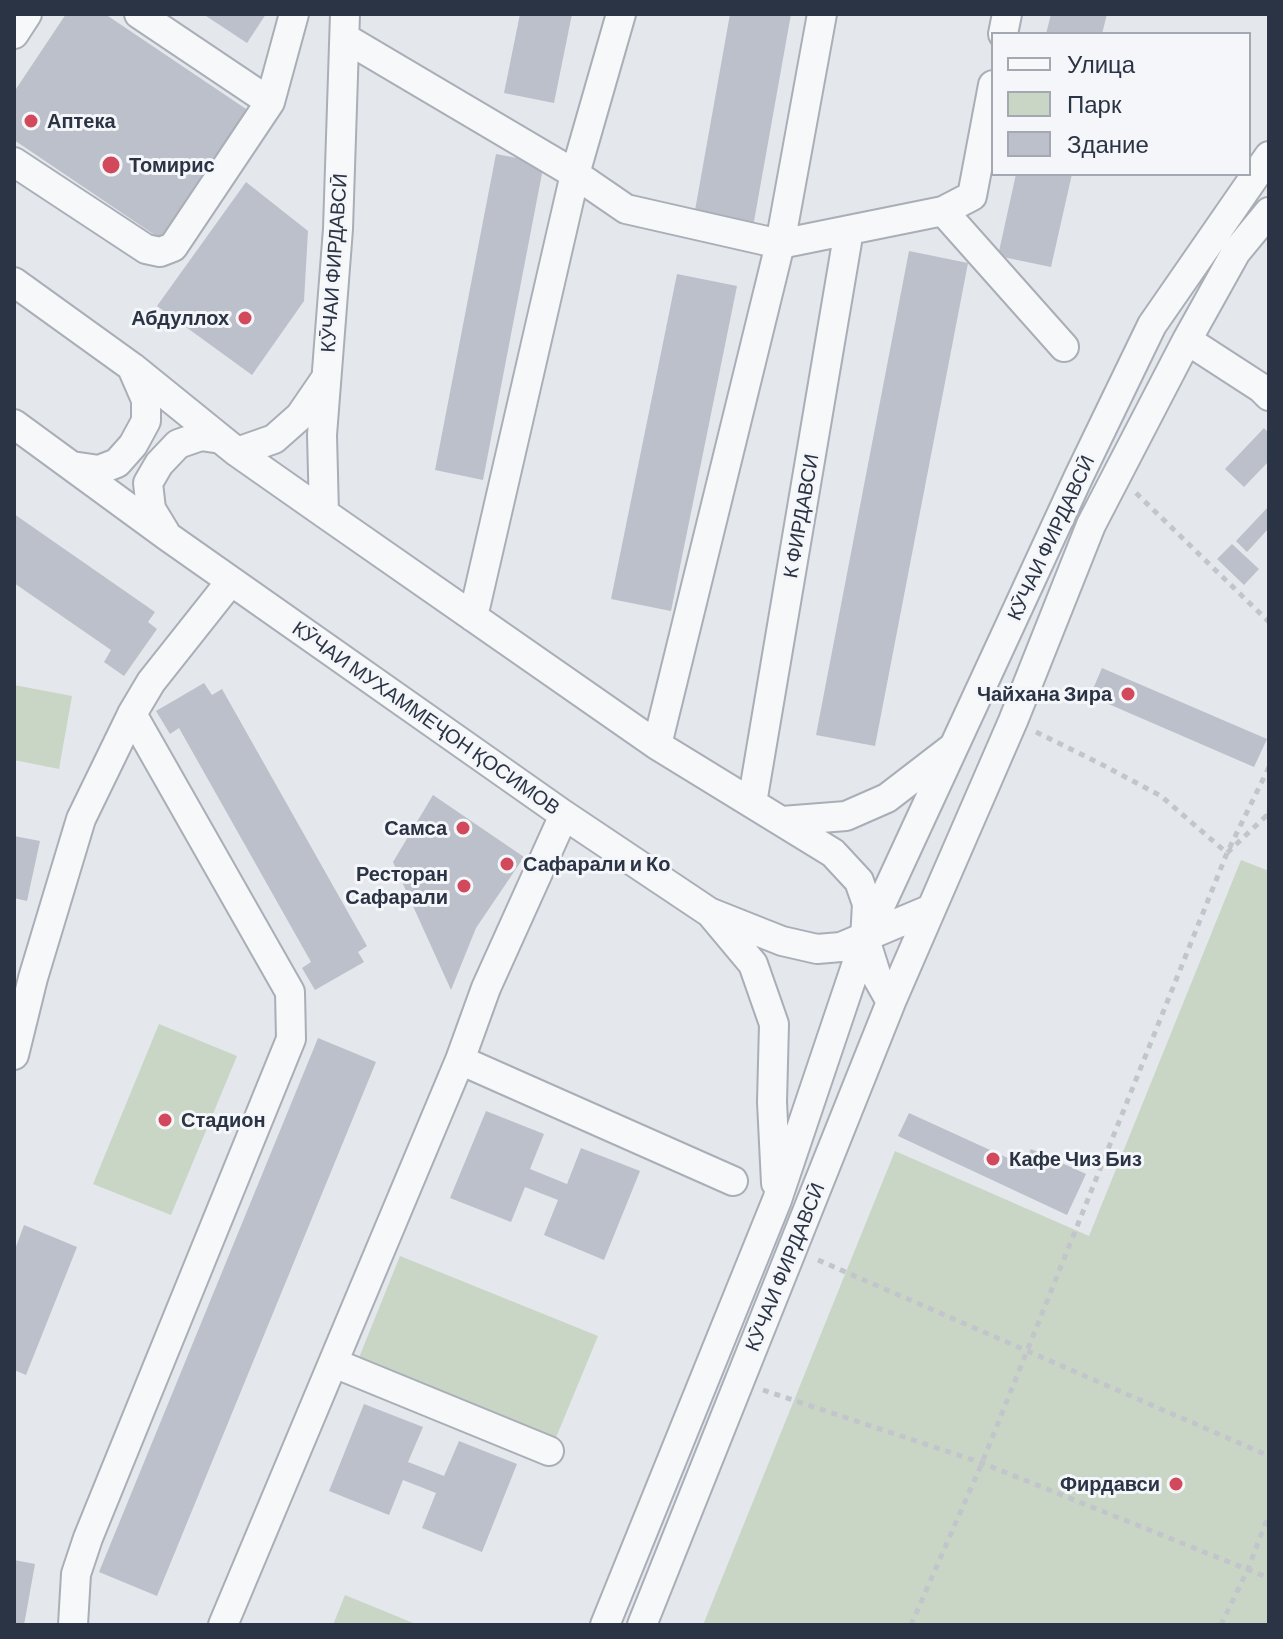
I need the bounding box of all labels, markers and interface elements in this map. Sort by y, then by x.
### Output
legend [991,32,1251,176]
text: Улица [1067,49,1135,78]
text: Парк [1067,89,1121,118]
place label: Аптека [47,109,116,133]
marker: Аптека [22,112,40,130]
text: Здание [1067,129,1149,158]
place label: Томирис [129,153,215,177]
marker: Томирис [100,154,122,176]
street label: КӮЧАИ ФИРДАВСӢ [316,173,352,353]
place label: Абдуллох [131,306,229,330]
marker: Абдуллох [236,309,254,327]
street label: К ФИРДАВСИ [778,452,824,580]
street label: КӮЧАИ ФИРДАВСӢ [1002,452,1100,624]
street label: КӮЧАИ МУХАММЕҶОН ҚОСИМОВ [288,616,564,820]
place label: Чайхана Зира [977,682,1112,706]
marker: Чайхана Зира [1119,685,1137,703]
place label: Самса [384,816,447,840]
marker: Самса [454,819,472,837]
place label: Сафарали и Ко [523,852,670,876]
marker: Сафарали и Ко [498,855,516,873]
place label: Ресторан Сафарали [345,862,448,909]
marker: Ресторан Сафарали [455,877,473,895]
place label: Стадион [181,1108,266,1132]
marker: Стадион [156,1111,174,1129]
place label: Кафе Чиз Биз [1009,1147,1142,1171]
marker: Кафе Чиз Биз [984,1150,1002,1168]
street label: КӮЧАИ ФИРДАВСӢ [740,1179,830,1355]
place label: Фирдавси [1060,1472,1160,1496]
marker: Фирдавси [1167,1475,1185,1493]

